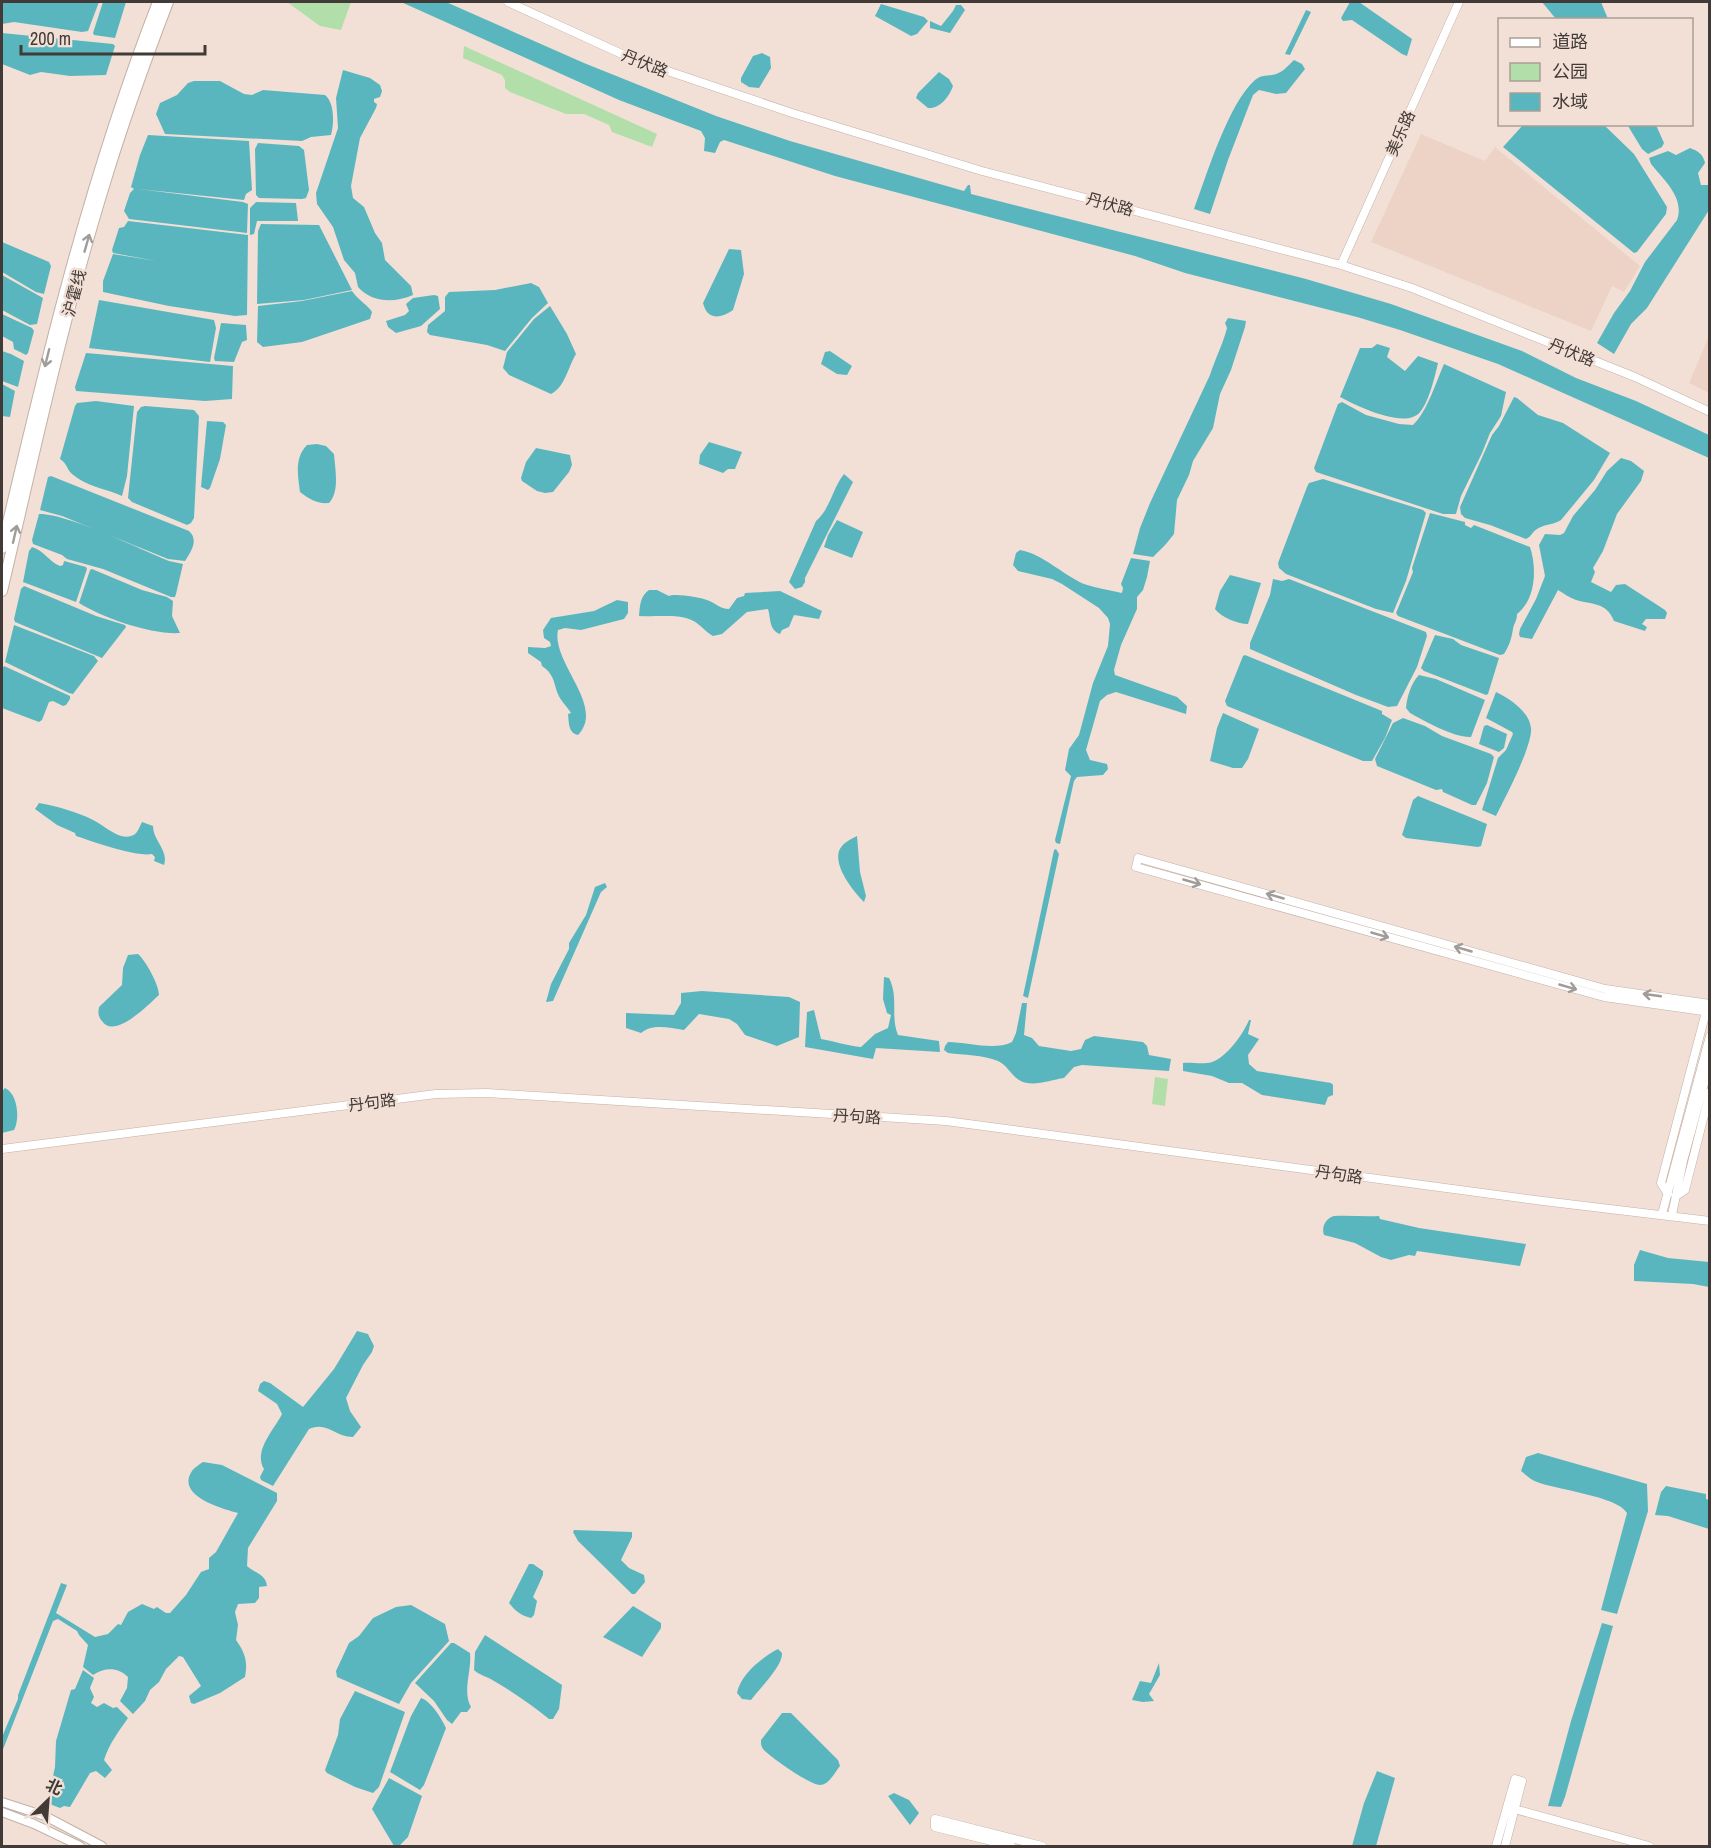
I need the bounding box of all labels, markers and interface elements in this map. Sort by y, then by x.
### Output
scale bar [21,18,206,56]
legend [1498,18,1693,126]
text: 200 m [30,26,71,51]
text: 道路 [1552,29,1588,54]
street label: 丹伏路 [619,44,671,82]
text: 公园 [1552,59,1588,84]
text: 水域 [1552,89,1588,114]
street label: 美乐路 [1380,107,1420,159]
street label: 丹伏路 [1084,187,1136,221]
one-way arrow [82,234,94,253]
street label: 沪霍线 [57,267,91,319]
street label: 丹伏路 [1546,333,1598,371]
one-way arrow [41,348,53,367]
one-way arrow [10,525,21,544]
one-way arrow [1182,877,1201,888]
one-way arrow [1266,890,1285,901]
one-way arrow [1370,929,1389,941]
one-way arrow [1453,943,1472,954]
one-way arrow [1558,982,1577,993]
one-way arrow [1642,990,1662,1001]
street label: 丹句路 [347,1088,397,1116]
street label: 丹句路 [832,1104,882,1128]
street label: 丹句路 [1314,1160,1364,1188]
north arrow [18,1770,78,1830]
text: 北 [42,1773,66,1800]

